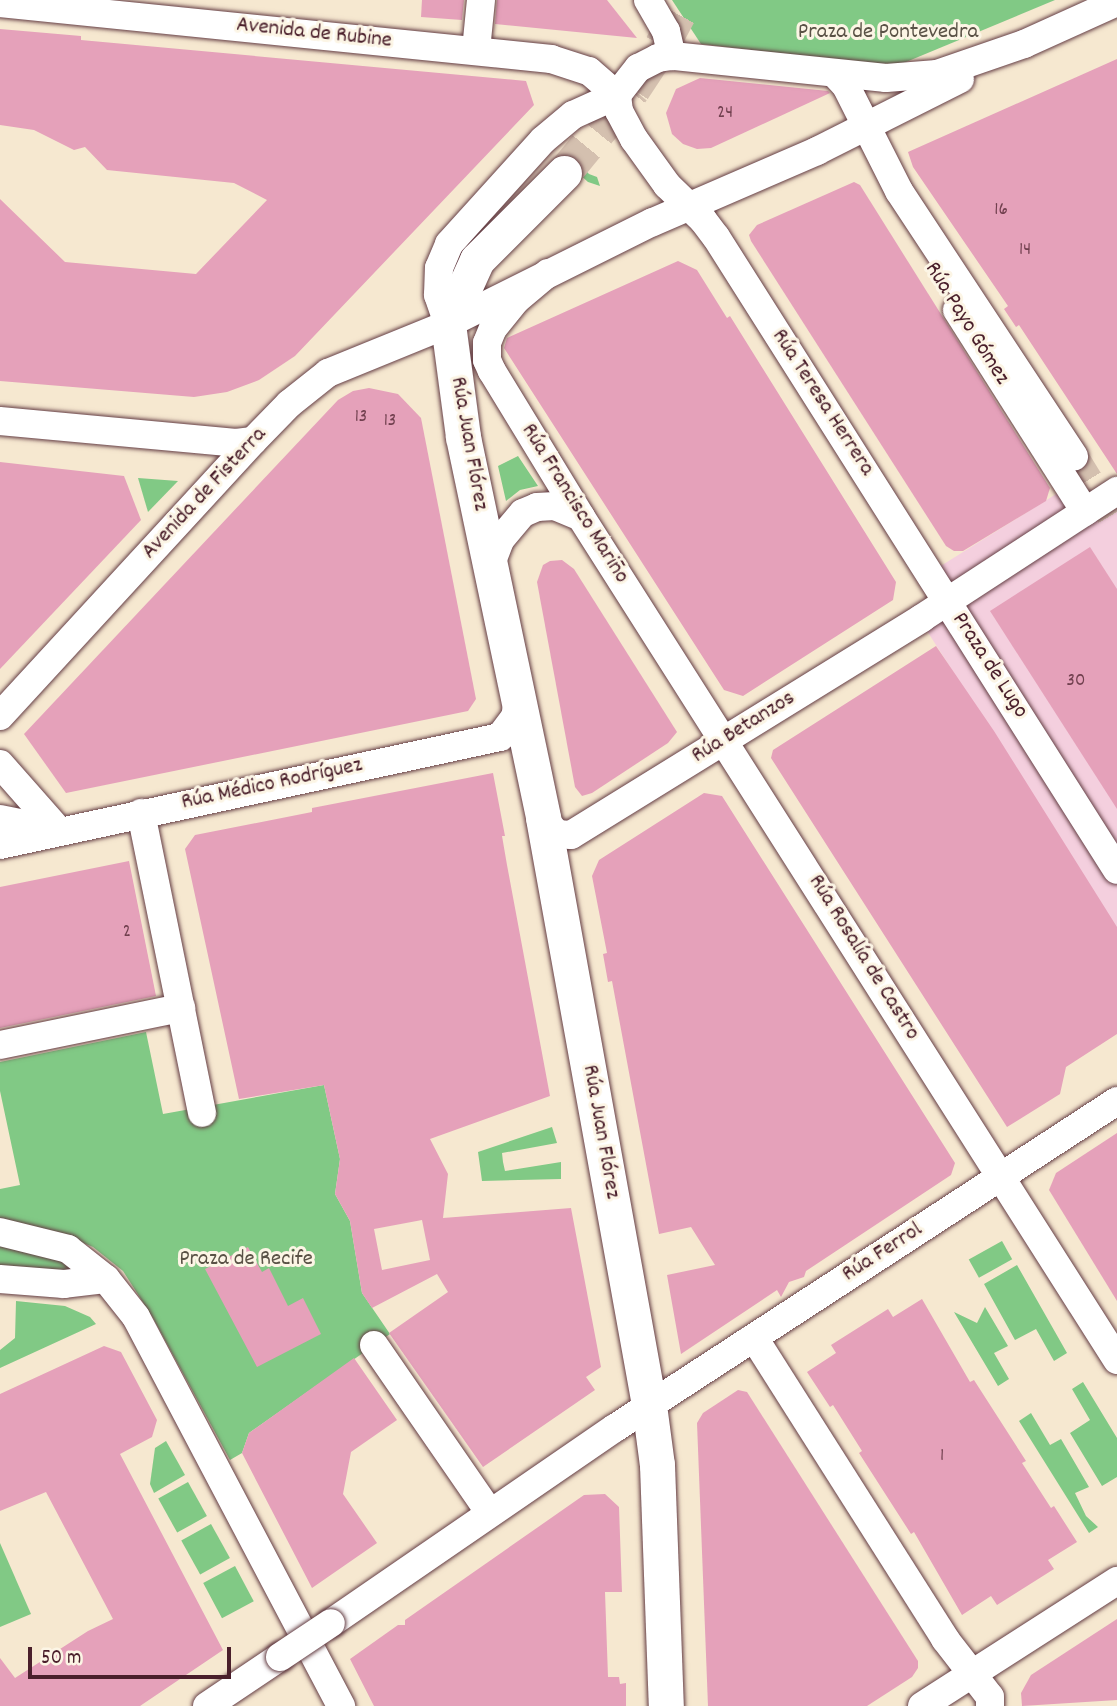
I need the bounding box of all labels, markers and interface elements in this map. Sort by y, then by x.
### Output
street label: Avenida de Rubine [235,12,393,56]
park label: Praza de Pontevedra [798,19,978,47]
house number: 24 [717,103,733,125]
house number: 16 [994,200,1008,222]
house number: 14 [1019,240,1031,262]
street label: Rúa Payo Gómez [917,257,1015,391]
street label: Rúa Teresa Herrera [764,324,880,482]
street label: Rúa Juan Flórez [443,375,493,513]
house number: 13 [355,407,367,429]
house number: 13 [384,411,396,433]
street label: Rúa Francisco Mariño [514,419,634,589]
street label: Avenida de Fisterra [137,422,273,566]
street label: Praza de Lugo [945,608,1033,724]
house number: 30 [1067,671,1085,693]
street label: Rúa Betanzos [687,685,801,771]
street label: Rúa Médico Rodríguez [179,752,365,818]
street label: Rúa Rosalía de Castro [801,870,925,1046]
house number: 2 [123,922,131,944]
street label: Rúa Juan Flórez [575,1063,625,1201]
street label: Rúa Ferrol [838,1217,928,1289]
park label: Praza de Recife [179,1246,313,1274]
house number: 1 [940,1446,944,1468]
scale bar [32,1632,234,1676]
text: 50 m [41,1644,81,1674]

